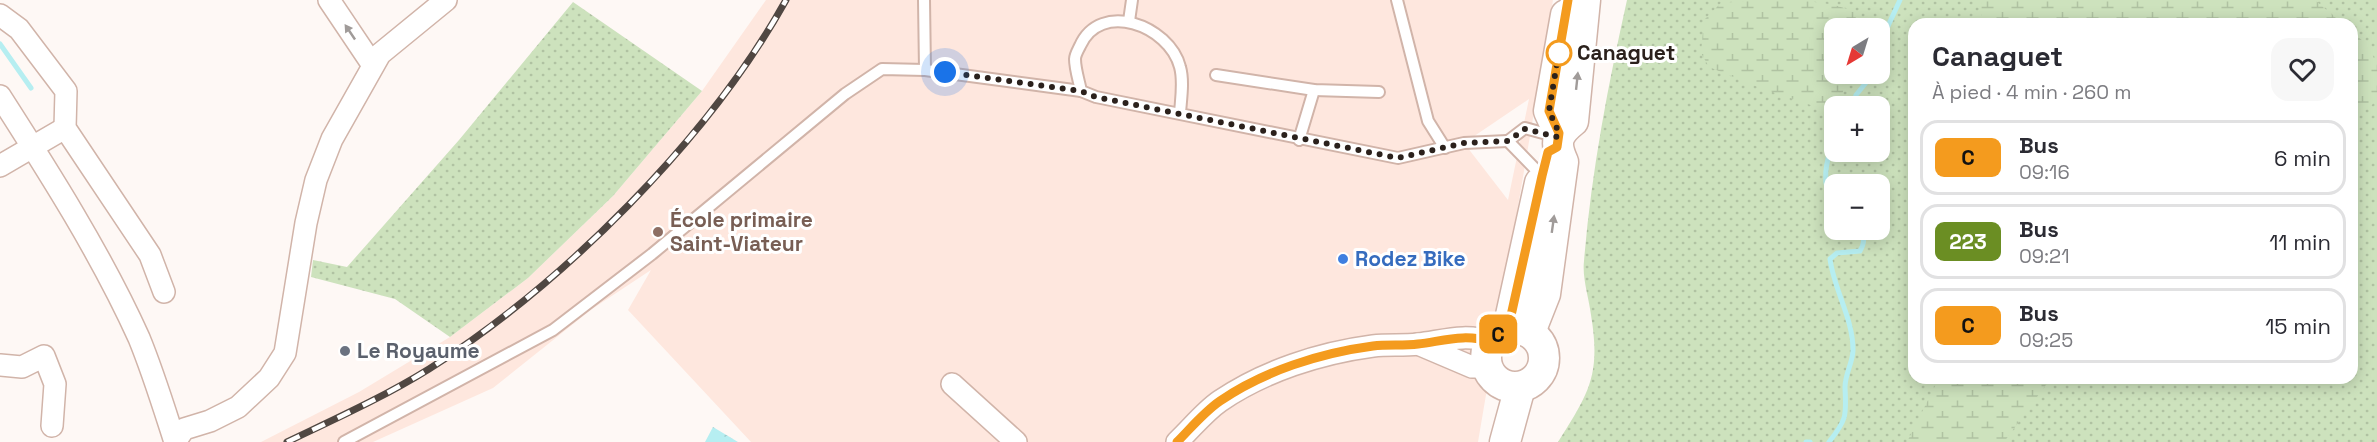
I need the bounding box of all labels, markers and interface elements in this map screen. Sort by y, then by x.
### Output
north arrow [1824,18,1890,84]
map controls [1824,18,1890,240]
one-way arrow [345,24,356,40]
text: Canaguet [1932,38,2063,74]
button: heart [2271,38,2334,101]
place label: Canaguet [1577,39,1675,66]
marker: Canaguet [1546,40,1572,66]
your location [930,57,960,87]
one-way arrow [1572,72,1582,91]
text: À pied · 4 min · 260 m [1932,79,2131,105]
button: + [1824,96,1890,162]
text: Bus [2019,131,2059,159]
text: C [1961,144,1975,171]
text: 6 min [2274,144,2331,172]
text: 09:16 [2019,159,2070,185]
button: − [1824,174,1890,240]
place label: École primaire Saint-Viateur [670,206,813,257]
one-way arrow [1549,214,1558,233]
text: Bus [2019,215,2059,243]
marker: École primaire Saint-Viateur [651,225,665,239]
text: 223 [1949,228,1987,255]
text: 11 min [2269,228,2331,256]
text: 09:21 [2019,243,2070,269]
place label: Rodez Bike [1355,245,1466,272]
marker: Rodez Bike [1336,252,1350,266]
text: Bus [2019,299,2059,327]
text: C [1961,312,1975,339]
text: 15 min [2265,312,2331,340]
line badge: C [1478,314,1518,354]
text: C [1491,321,1505,348]
text: 09:25 [2019,327,2073,353]
place label: Le Royaume [357,337,480,364]
marker: Le Royaume [338,344,352,358]

